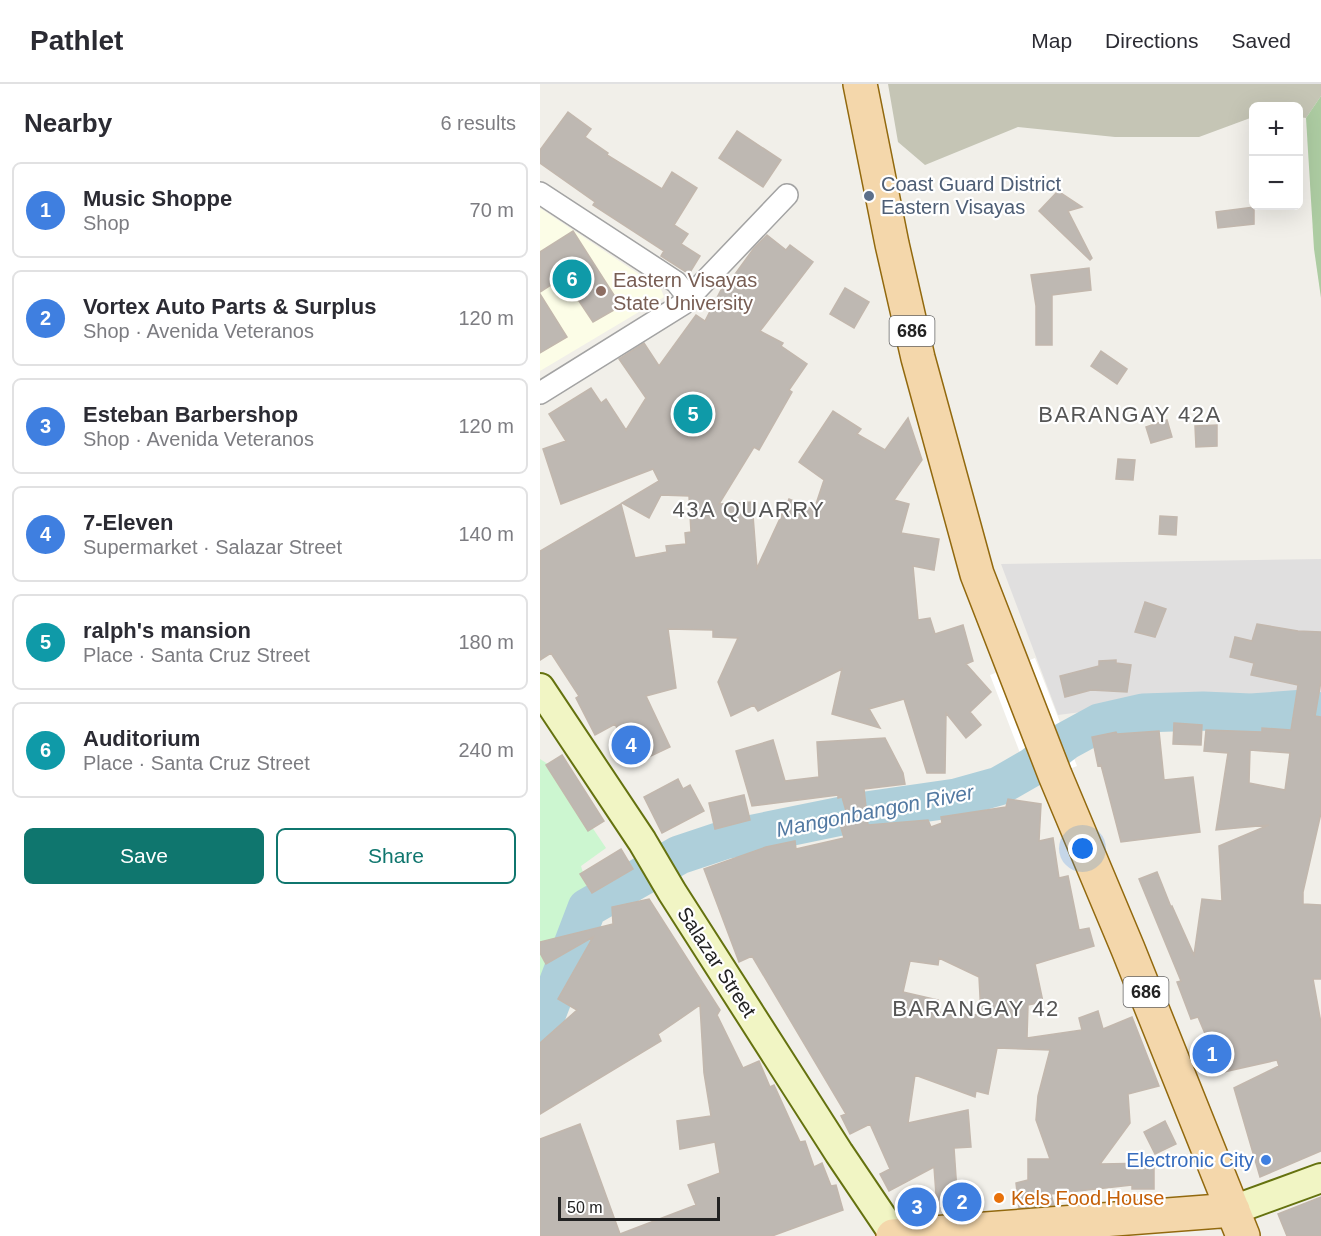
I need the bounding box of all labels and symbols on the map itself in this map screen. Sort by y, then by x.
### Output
place label: Coast Guard District Eastern Visayas [881,173,1061,218]
marker: Coast Guard District Eastern Visayas [862,189,876,203]
pin: 6 [552,256,591,302]
place label: Eastern Visayas State University [613,269,757,314]
marker: Eastern Visayas State University [594,284,608,298]
road number: 686 [890,316,934,346]
pin: 5 [674,392,712,436]
district label: BARANGAY 42A [1038,402,1222,427]
district label: 43A QUARRY [673,497,825,522]
pin: 4 [612,722,650,768]
water label: Mangonbangon River [774,780,977,841]
your location [1068,834,1097,863]
street label: Salazar Street [673,903,761,1022]
road number: 686 [1124,977,1168,1007]
district label: BARANGAY 42 [892,996,1060,1021]
pin: 1 [1192,1032,1232,1076]
place label: Electronic City [1126,1149,1254,1171]
marker: Electronic City [1259,1153,1273,1167]
pin: 2 [942,1180,982,1224]
pin: 3 [898,1184,937,1230]
place label: Kels Food House [1011,1187,1164,1209]
marker: Kels Food House [992,1191,1006,1205]
scale bar [558,1194,720,1222]

